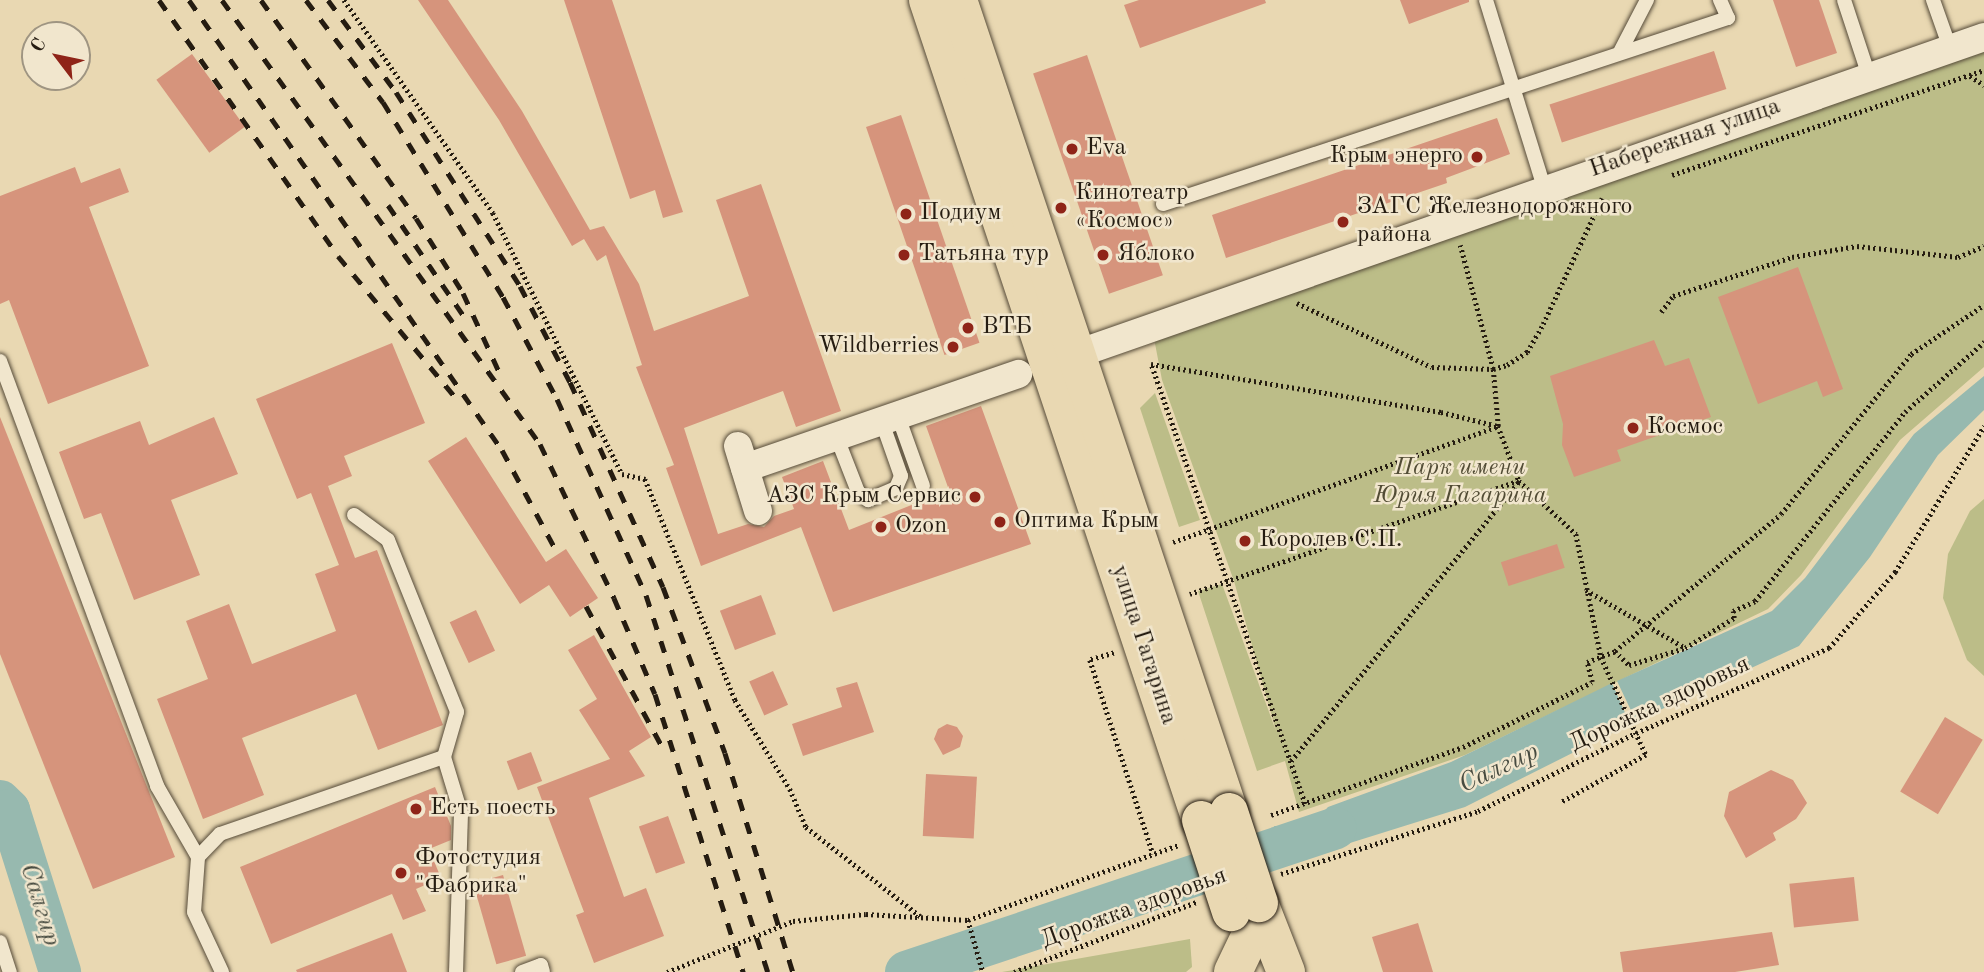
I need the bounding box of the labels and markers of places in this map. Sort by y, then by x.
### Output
place label: Eva [1086,135,1126,163]
marker: Eva [1064,141,1080,157]
place label: Крым энерго [1329,143,1463,171]
marker: Крым энерго [1469,149,1485,165]
place label: Кинотеатр «Космос» [1075,180,1188,236]
place label: ЗАГС Железнодорожного района [1357,194,1632,250]
place label: Подиум [920,200,1001,228]
marker: Кинотеатр «Космос» [1053,200,1069,216]
marker: Подиум [898,206,914,222]
marker: ЗАГС Железнодорожного района [1335,214,1351,230]
place label: Татьяна тур [918,241,1049,269]
place label: Яблоко [1117,241,1195,269]
marker: Татьяна тур [896,247,912,263]
marker: Яблоко [1095,247,1111,263]
place label: ВТБ [982,314,1032,342]
marker: ВТБ [960,320,976,336]
place label: Wildberries [818,333,939,361]
marker: Wildberries [945,339,961,355]
place label: Космос [1647,414,1723,442]
marker: Космос [1625,420,1641,436]
place label: АЗС Крым Сервис [766,483,961,511]
marker: АЗС Крым Сервис [967,489,983,505]
place label: Оптима Крым [1014,508,1159,536]
place label: Ozon [895,513,947,541]
marker: Оптима Крым [992,514,1008,530]
marker: Ozon [873,519,889,535]
place label: Королев С.П. [1259,527,1403,555]
marker: Королев С.П. [1237,533,1253,549]
place label: Есть поесть [430,795,555,823]
marker: Есть поесть [408,801,424,817]
place label: Фотостудия "Фабрика" [415,845,541,901]
marker: Фотостудия "Фабрика" [393,865,409,881]

